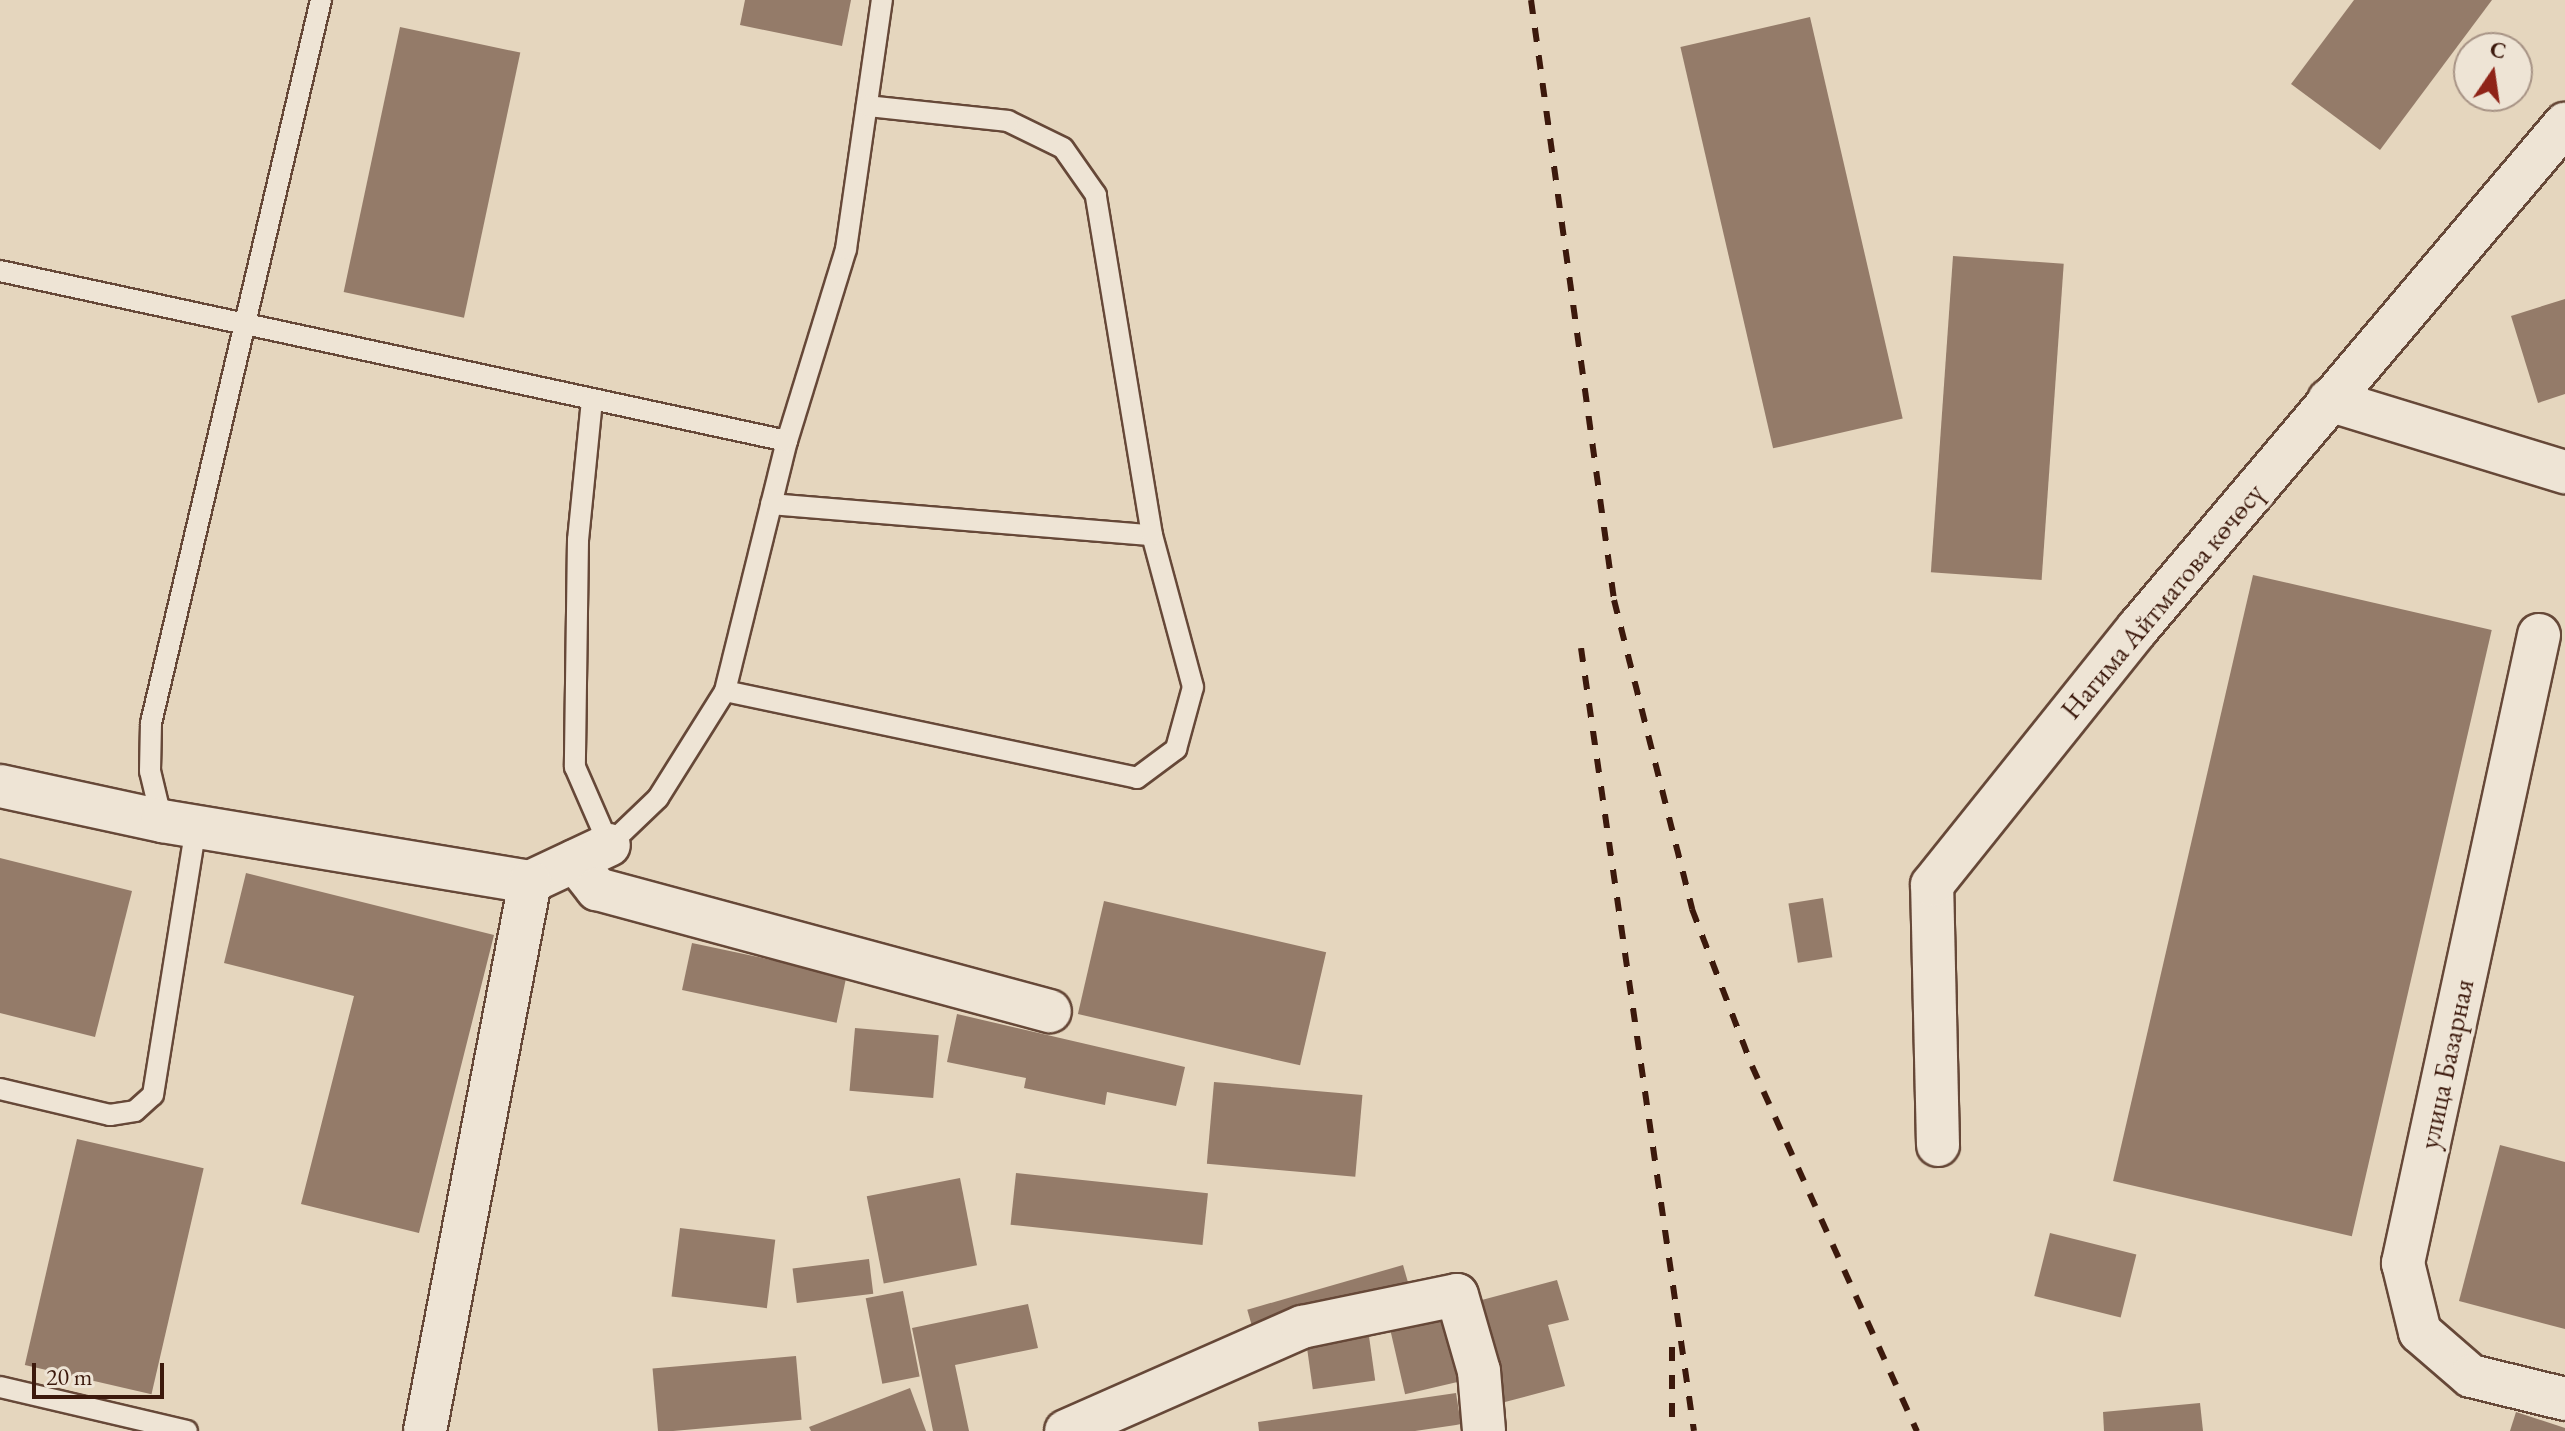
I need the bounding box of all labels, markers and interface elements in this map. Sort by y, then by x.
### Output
north arrow [2453,32,2533,112]
text: С [2487,34,2509,66]
street label: Нагима Айтматова көчөсү [2054,476,2270,726]
street label: улица Базарная [2412,976,2480,1152]
scale bar [36,1347,168,1397]
text: 20 m [46,1361,93,1392]

